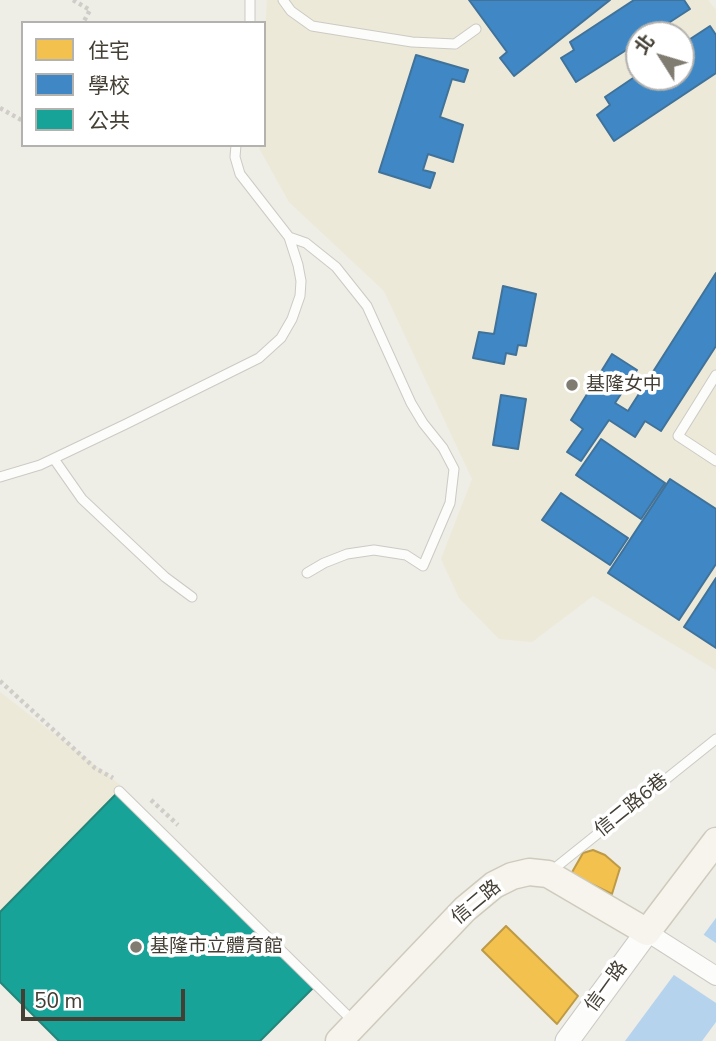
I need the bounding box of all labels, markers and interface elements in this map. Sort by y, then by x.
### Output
legend [21,21,266,147]
north arrow [625,21,695,91]
text: 北 [629,29,661,60]
text: 住宅 [88,37,130,65]
text: 學校 [88,72,130,100]
text: 公共 [88,107,130,135]
place label: 基隆女中 [586,374,662,396]
marker: 基隆女中 [564,377,580,393]
street label: 信二路6巷 [591,770,673,842]
street label: 信二路 [448,876,506,930]
place label: 基隆市立體育館 [150,936,283,958]
marker: 基隆市立體育館 [128,939,144,955]
street label: 信一路 [581,957,633,1017]
scale bar [24,974,189,1018]
text: 50 m [34,987,83,1015]

